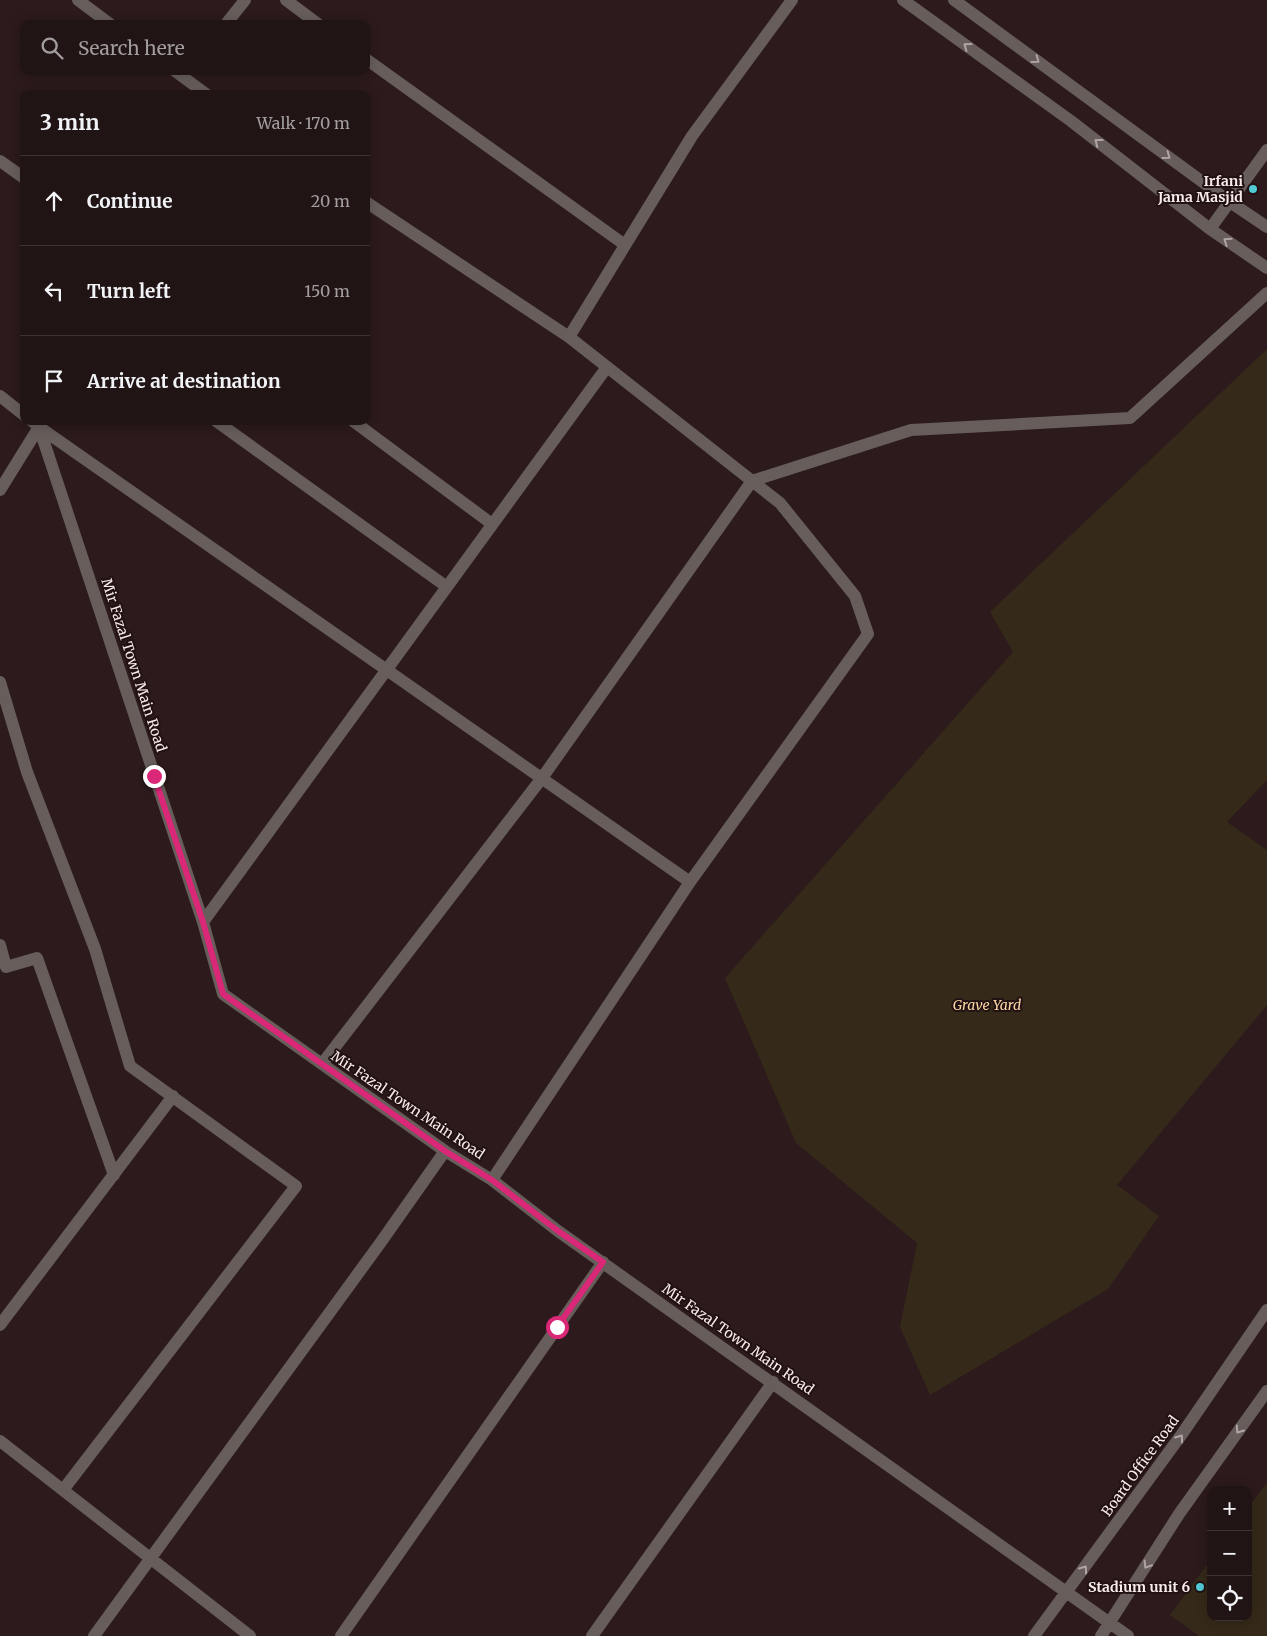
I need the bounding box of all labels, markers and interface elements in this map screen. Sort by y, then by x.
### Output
search box [20,20,370,75]
icon: search [38,34,66,62]
text: Search here [78,36,185,60]
one-way arrow [963,43,973,52]
one-way arrow [1030,54,1039,62]
text: 3 min [40,109,99,136]
text: Walk · 170 m [257,113,350,133]
one-way arrow [1094,139,1104,148]
one-way arrow [1161,150,1171,159]
place label: Irfani Jama Masjid [1157,172,1243,206]
marker: Irfani Jama Masjid [1247,183,1259,195]
icon: ahead [40,187,68,215]
text: Continue [87,189,173,213]
text: 20 m [311,191,350,211]
one-way arrow [1223,238,1233,247]
icon: left [40,277,68,305]
text: Turn left [87,279,171,303]
text: 150 m [304,281,350,301]
icon: arrive [40,367,68,395]
text: Arrive at destination [87,369,281,393]
street label: Mir Fazal Town Main Road [97,576,171,755]
route end [143,765,166,788]
park label: Grave Yard [953,996,1021,1014]
street label: Mir Fazal Town Main Road [328,1047,489,1163]
street label: Mir Fazal Town Main Road [659,1280,818,1399]
route start [546,1316,569,1339]
street label: Board Office Road [1097,1412,1183,1520]
one-way arrow [1236,1424,1245,1434]
one-way arrow [1174,1434,1183,1443]
map controls [1207,1486,1252,1621]
button: + [1207,1486,1252,1531]
button: − [1207,1531,1252,1576]
one-way arrow [1144,1559,1153,1568]
one-way arrow [1078,1565,1087,1575]
button: locate [1207,1576,1252,1621]
place label: Stadium unit 6 [1088,1578,1190,1596]
marker: Stadium unit 6 [1194,1581,1206,1593]

